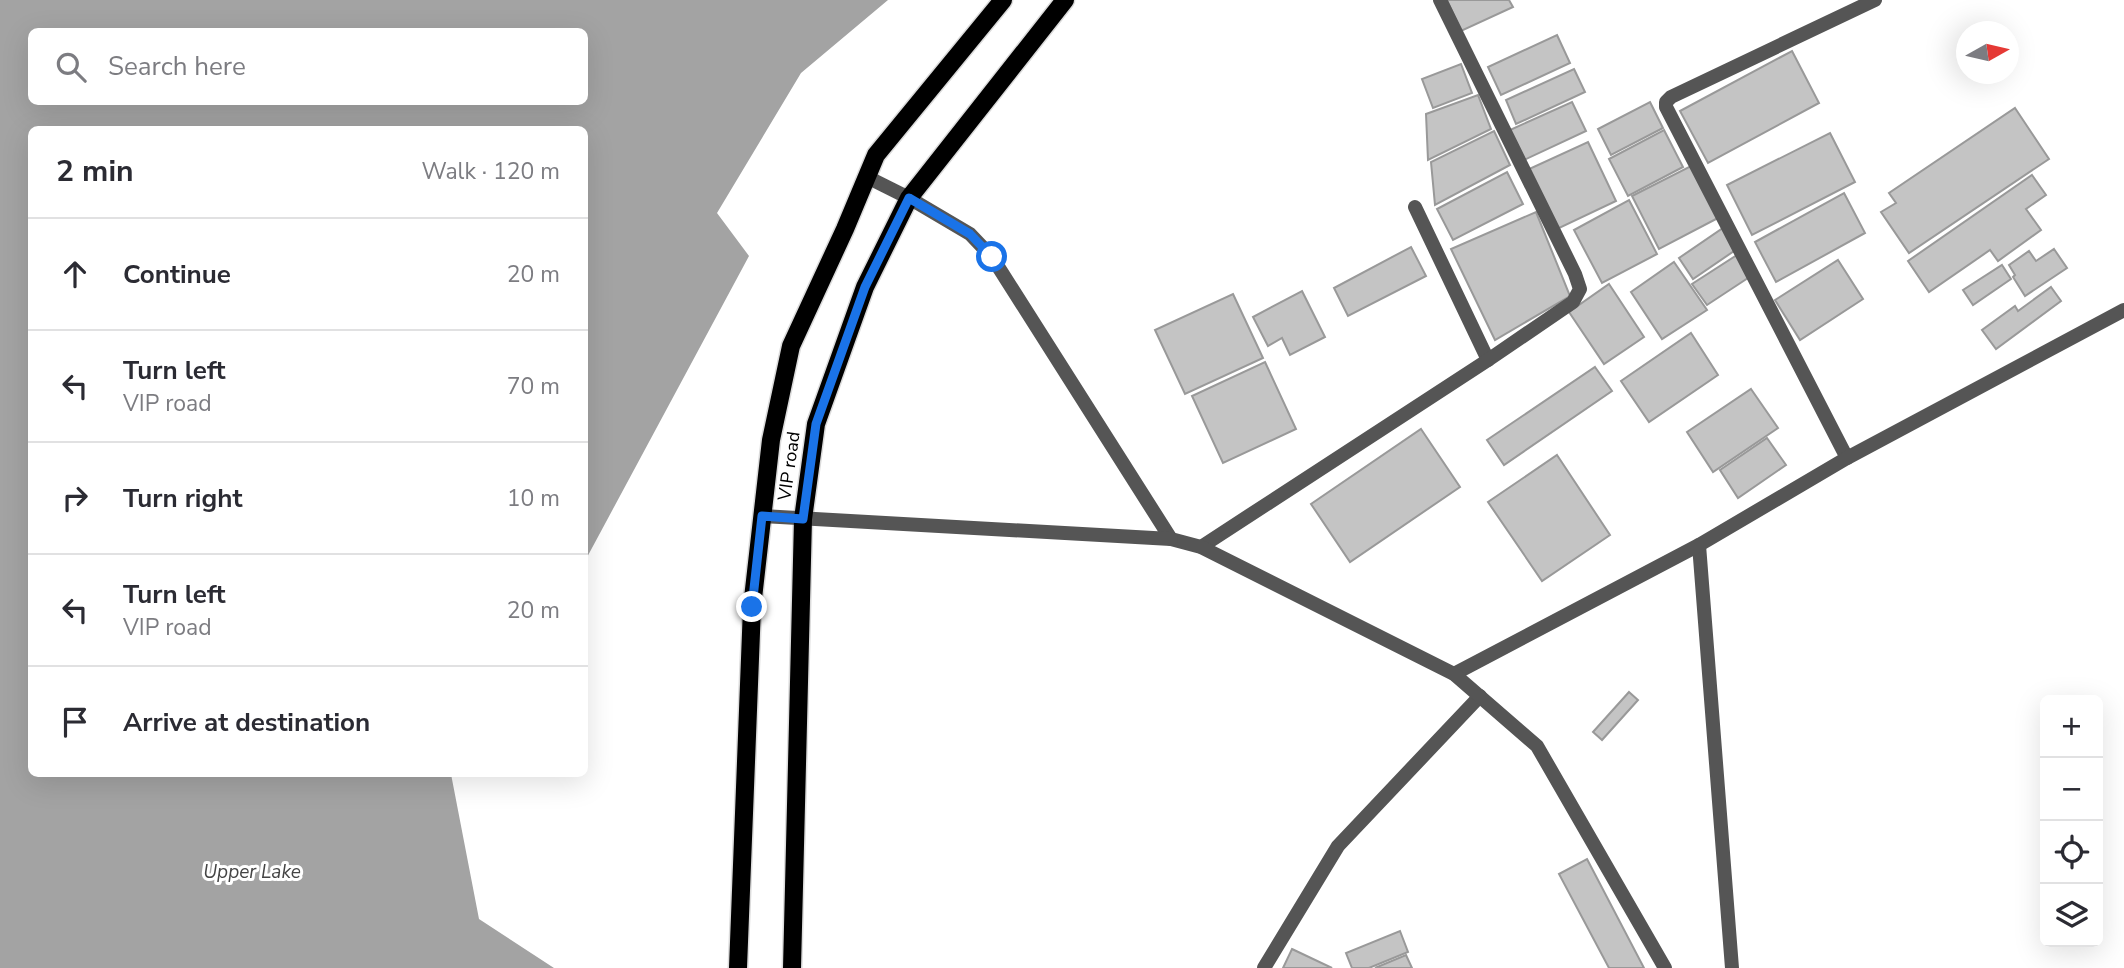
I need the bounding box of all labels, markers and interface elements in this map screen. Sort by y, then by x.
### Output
north arrow [1956,21,2019,84]
search box [28,28,588,105]
icon: search [52,48,90,86]
text: Search here [108,49,246,84]
text: 2 min [56,151,134,192]
text: Walk · 120 m [421,156,560,187]
route start [976,241,1007,272]
icon: ahead [56,255,94,293]
text: Continue [123,257,231,292]
text: 20 m [507,259,560,290]
text: Turn left [123,353,226,388]
icon: left [56,367,94,405]
text: 70 m [507,371,560,402]
text: VIP road [123,388,212,419]
street label: VIP road [772,430,806,503]
icon: right [56,479,94,517]
text: Turn right [123,481,242,516]
text: 10 m [507,483,560,514]
text: Turn left [123,577,226,612]
icon: left [56,591,94,629]
route end [736,591,767,622]
text: 20 m [507,595,560,626]
text: VIP road [123,612,212,643]
map controls [2040,695,2103,947]
button: + [2040,695,2103,758]
icon: arrive [56,703,94,741]
text: Arrive at destination [123,705,370,740]
button: − [2040,758,2103,821]
button: locate [2040,821,2103,884]
water label: Upper Lake [203,859,301,885]
button: layers [2040,884,2103,947]

